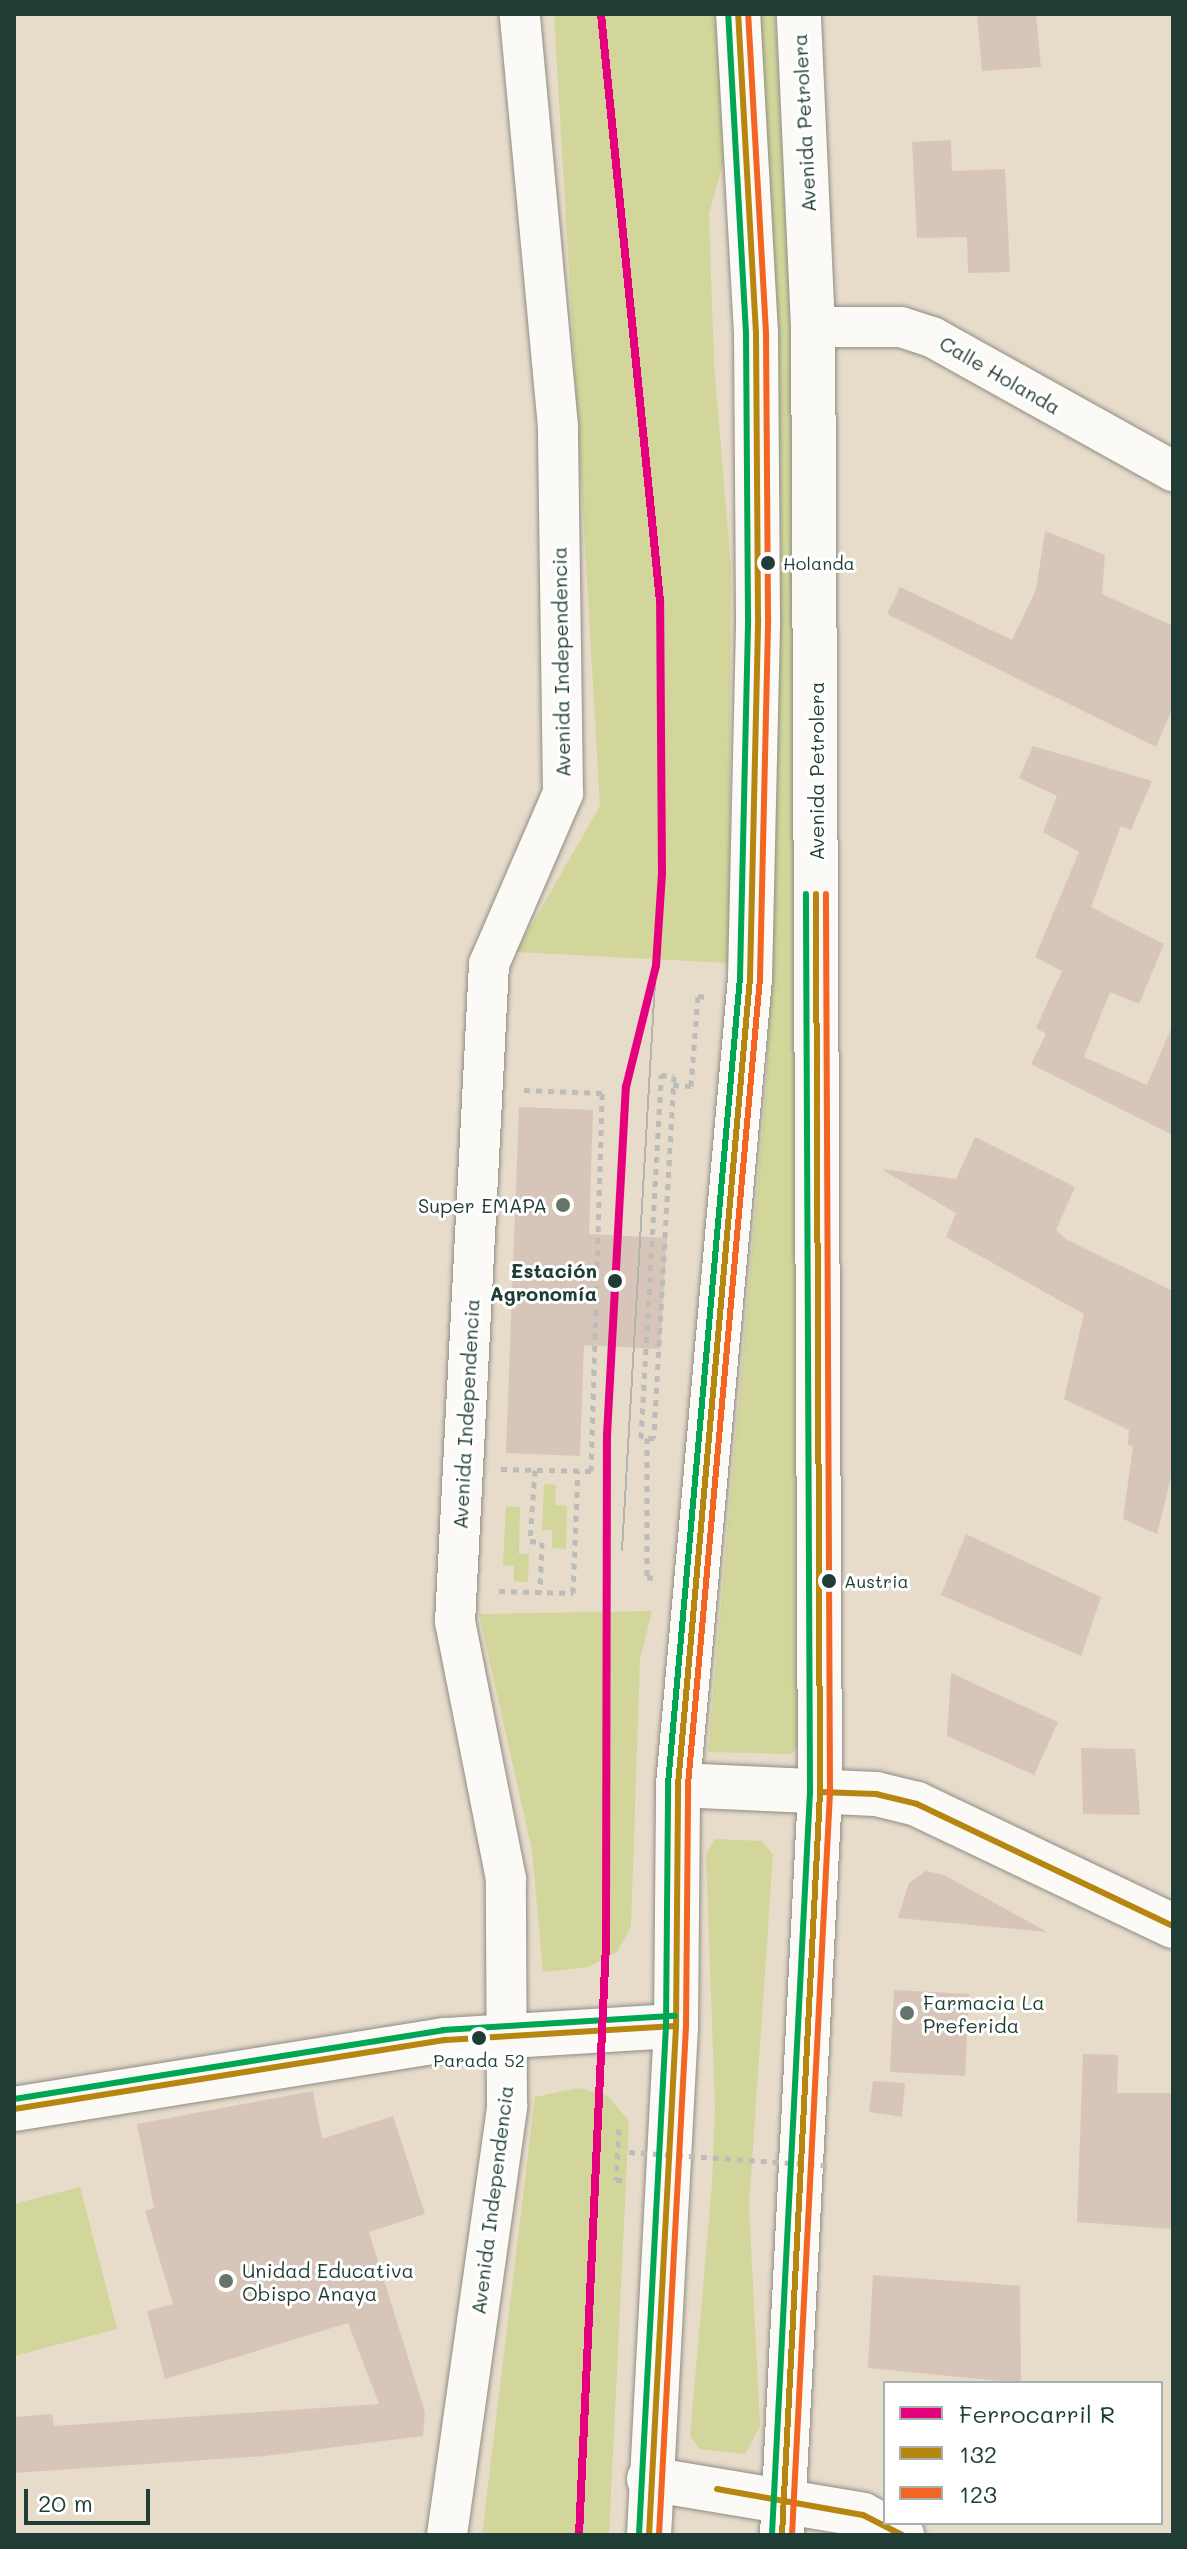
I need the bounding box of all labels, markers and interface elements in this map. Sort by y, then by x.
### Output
street label: Avenida Petrolera [787,33,821,213]
street label: Calle Holanda [935,331,1065,419]
street label: Avenida Independencia [547,546,575,778]
place label: Holanda [783,552,855,574]
marker: Holanda [760,555,776,571]
street label: Avenida Petrolera [804,682,828,860]
place label: Super EMAPA [418,1193,547,1217]
marker: Super EMAPA [554,1196,572,1214]
place label: Estación Agronomía [490,1258,597,1305]
marker: Estación Agronomía [604,1270,626,1292]
street label: Avenida Independencia [448,1298,484,1530]
place label: Austria [844,1570,909,1592]
marker: Austria [821,1573,837,1589]
place label: Farmacia La Preferida [923,1990,1045,2037]
marker: Farmacia La Preferida [898,2004,916,2022]
marker: Parada 52 [471,2030,487,2046]
place label: Parada 52 [433,2049,525,2071]
street label: Avenida Independencia [466,2084,518,2316]
place label: Unidad Educativa Obispo Anaya [242,2258,414,2305]
marker: Unidad Educativa Obispo Anaya [217,2272,235,2290]
legend [883,2381,1163,2525]
text: Ferrocarril R [959,2398,1115,2429]
text: 132 [959,2438,997,2469]
scale bar [28,2473,154,2523]
text: 123 [959,2478,997,2509]
text: 20 m [38,2487,93,2518]

